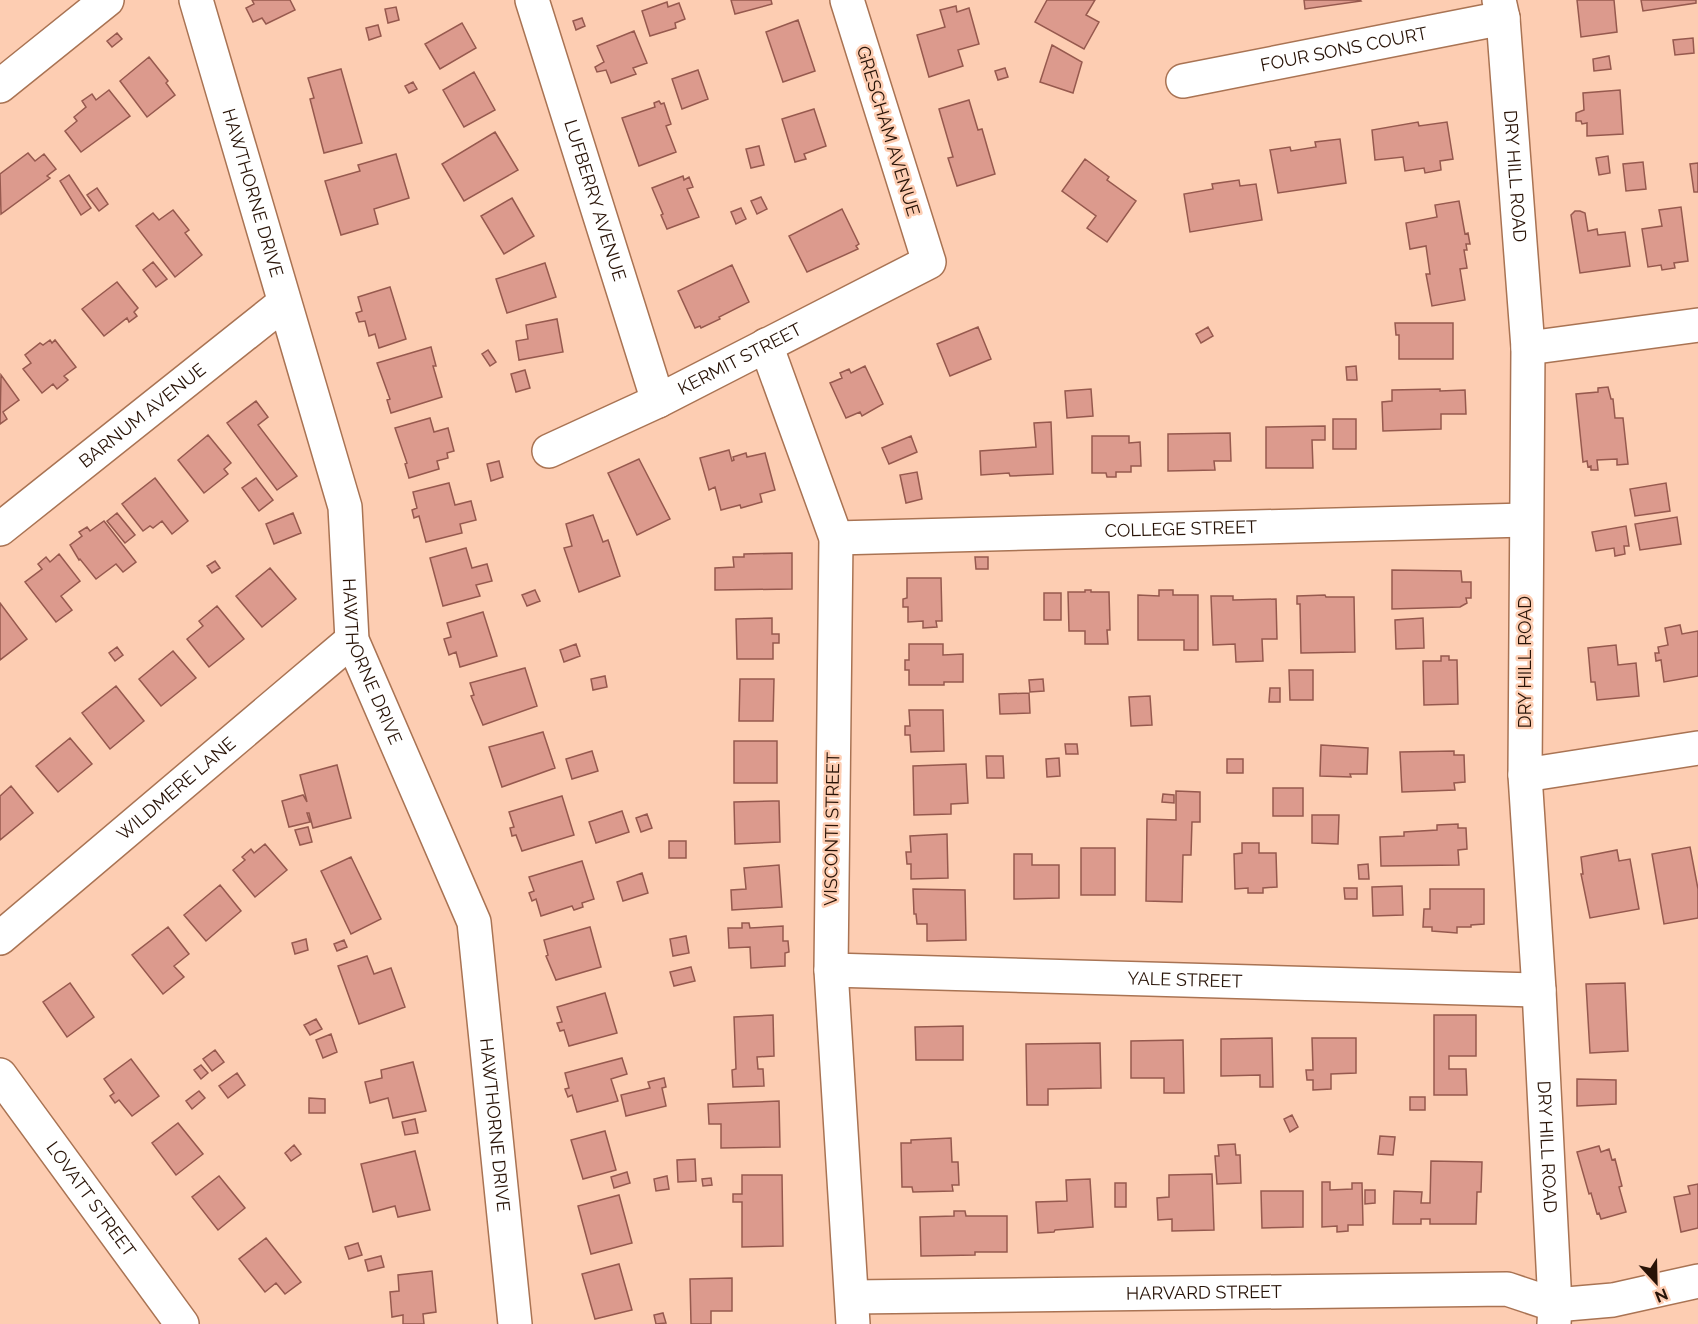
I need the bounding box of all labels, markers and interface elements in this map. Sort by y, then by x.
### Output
street label: FOUR SONS COURT [1259,22,1429,76]
street label: GRESCHAM AVENUE [853,43,924,218]
street label: HAWTHORNE DRIVE [218,106,288,279]
street label: DRY HILL ROAD [1500,109,1531,243]
street label: LUFBERRY AVENUE [560,117,631,284]
street label: KERMIT STREET [674,318,805,399]
street label: BARNUM AVENUE [75,359,210,472]
street label: COLLEGE STREET [1104,516,1257,541]
street label: HAWTHORNE DRIVE [339,578,407,747]
street label: DRY HILL ROAD [1514,596,1535,728]
street label: WILDMERE LANE [113,732,239,844]
street label: VISCONTI STREET [820,752,843,906]
street label: YALE STREET [1127,967,1243,992]
street label: HAWTHORNE DRIVE [476,1037,515,1213]
street label: DRY HILL ROAD [1534,1080,1561,1214]
street label: LOVATT STREET [42,1137,140,1261]
north arrow [1626,1252,1686,1312]
street label: HARVARD STREET [1126,1281,1282,1304]
text: N [1652,1284,1671,1307]

